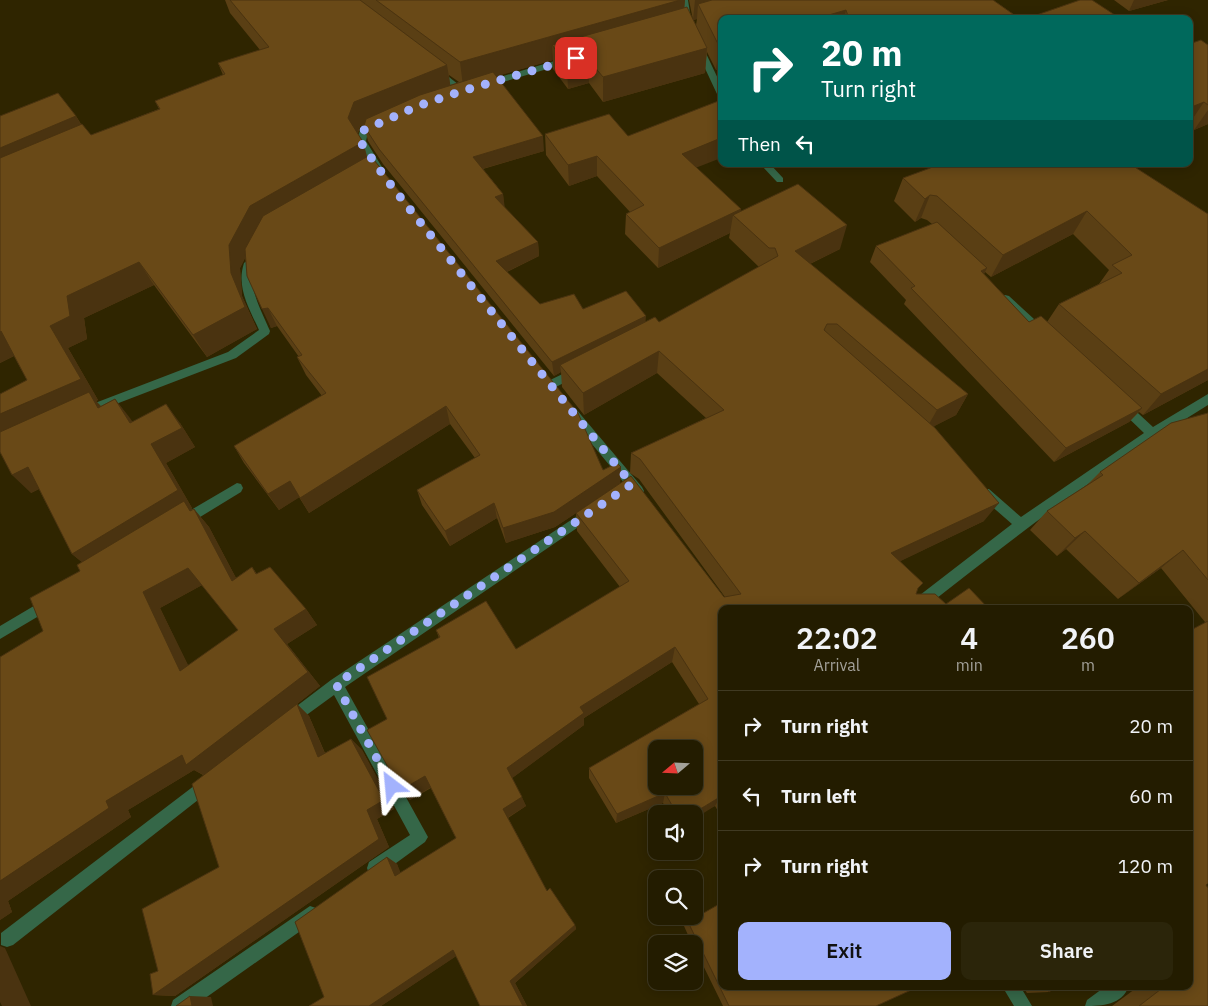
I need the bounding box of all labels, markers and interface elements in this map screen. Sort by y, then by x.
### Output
text: 20 m [821,30,903,76]
icon: right [738,35,803,100]
pin [555,37,597,79]
icon: arrive [562,44,590,72]
text: Turn right [821,74,916,103]
icon: left [791,130,819,158]
text: Then [738,132,781,156]
text: 22:02 [796,618,878,657]
text: 4 [960,618,978,657]
text: 260 [1061,618,1115,657]
text: Arrival [814,655,860,675]
text: min [956,655,983,675]
text: m [1081,655,1095,675]
icon: right [738,712,766,740]
text: Turn right [781,714,868,738]
text: 20 m [1129,714,1173,738]
north arrow [648,740,702,795]
map controls [648,740,703,990]
position arrow [365,759,417,811]
icon: left [738,782,766,810]
text: Turn left [781,784,857,808]
text: 60 m [1129,784,1173,808]
button: sound [648,805,703,860]
icon: right [738,852,766,880]
text: Turn right [781,854,868,878]
text: 120 m [1118,854,1173,878]
button: search [648,870,703,925]
button: Exit [738,922,951,980]
button: Share [961,922,1173,980]
button: layers [648,935,703,990]

